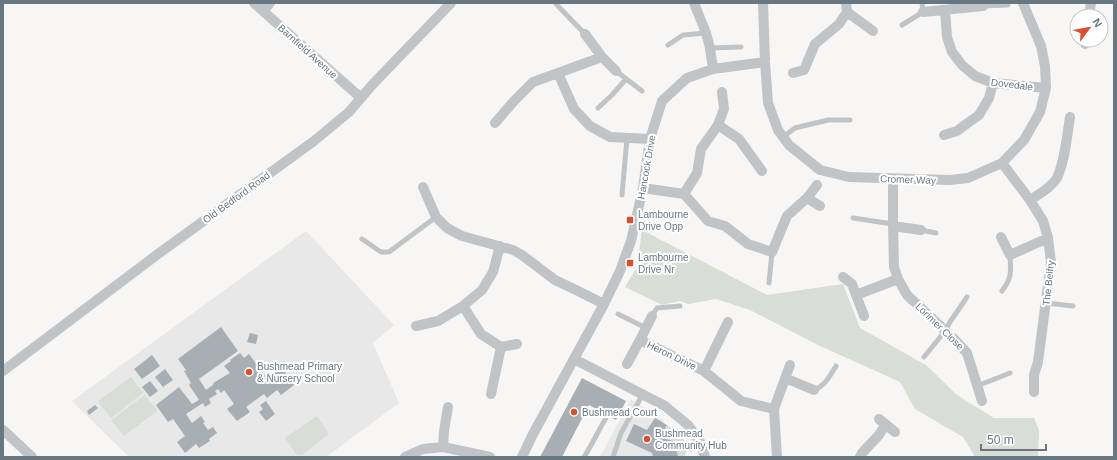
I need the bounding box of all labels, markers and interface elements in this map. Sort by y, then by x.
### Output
north arrow [1069,8,1109,48]
text: N [1090,16,1105,29]
street label: Barnfield Avenue [276,22,340,81]
street label: Dovedale [990,76,1034,93]
street label: Hancock Drive [635,134,658,200]
street label: Old Bedford Road [201,169,272,225]
street label: Cromer Way [880,173,936,186]
place label: Lambourne Drive Opp [638,209,689,232]
marker: Lambourne Drive Opp [625,215,635,225]
place label: Lambourne Drive Nr [638,252,689,275]
marker: Lambourne Drive Nr [625,258,635,268]
street label: The Belfry [1041,260,1056,306]
street label: Lorimer Close [913,301,966,352]
street label: Heron Drive [645,339,699,372]
place label: Bushmead Primary & Nursery School [257,361,342,384]
marker: Bushmead Primary & Nursery School [244,367,254,377]
marker: Bushmead Court [569,407,579,417]
place label: Bushmead Court [582,407,657,418]
scale bar [981,426,1046,452]
place label: Bushmead Community Hub [655,428,727,451]
text: 50 m [987,433,1014,447]
marker: Bushmead Community Hub [642,434,652,444]

